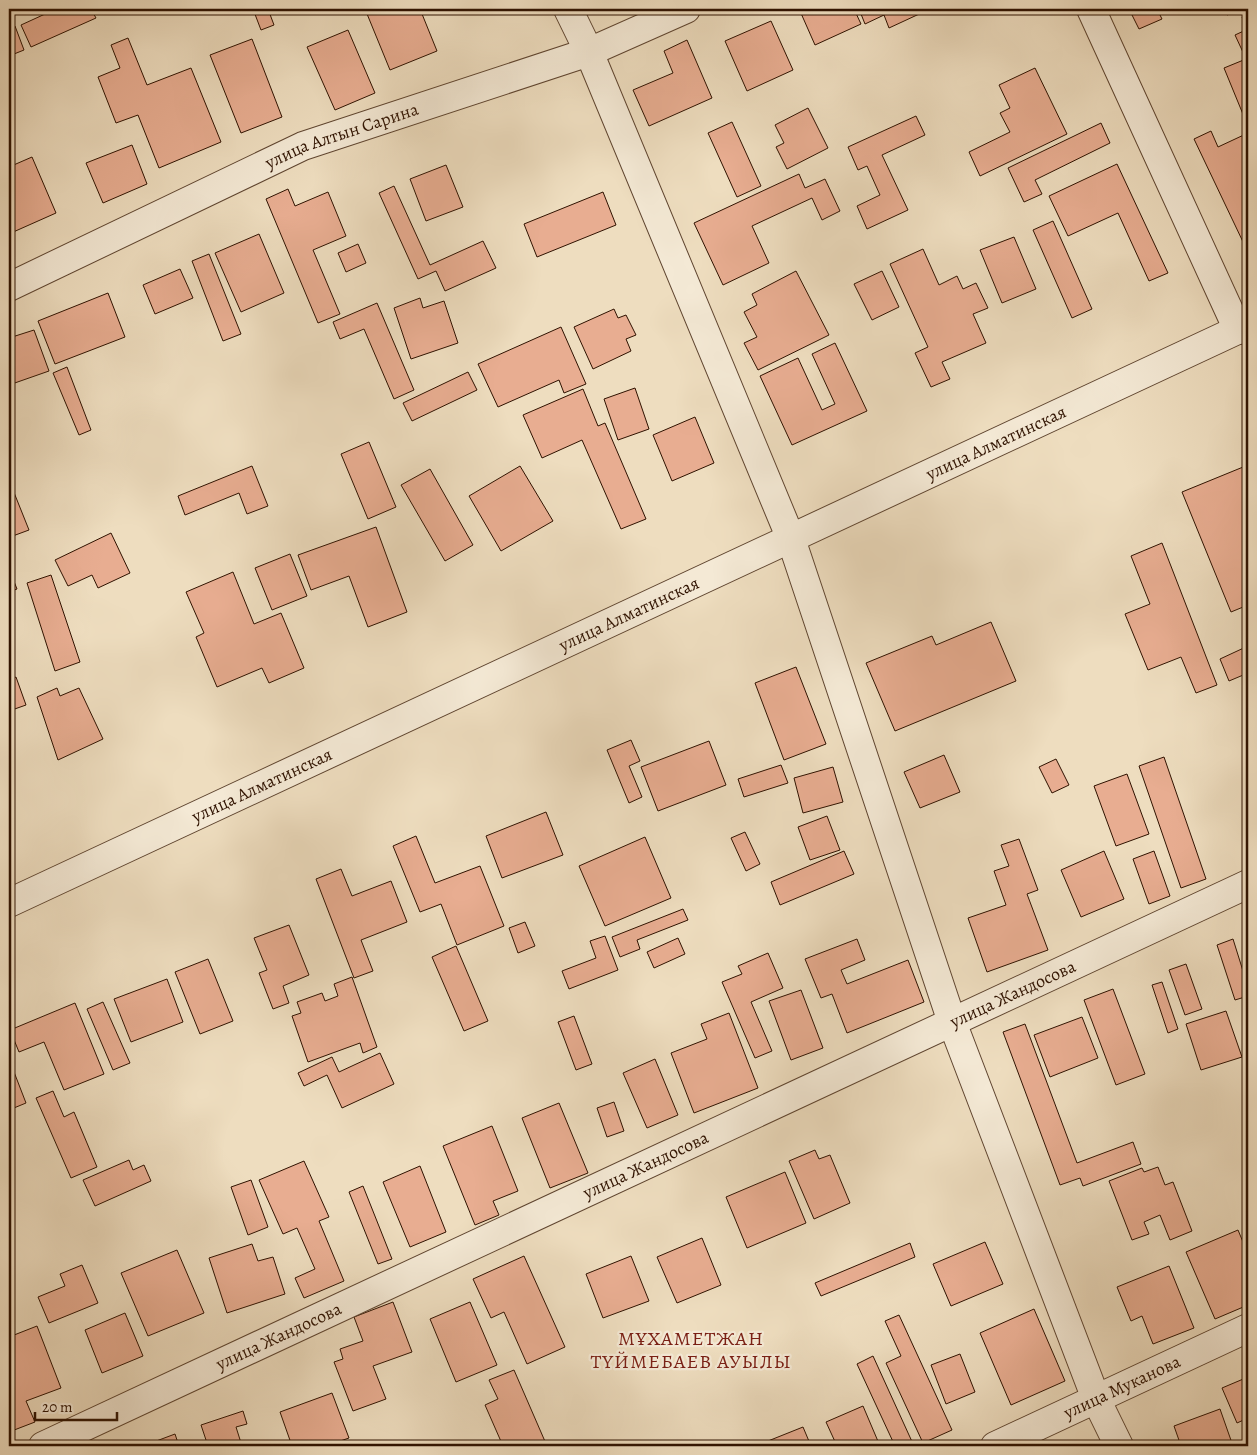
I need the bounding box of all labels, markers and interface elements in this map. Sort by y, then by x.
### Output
street label: улица Алтын Сарина [260,97,422,175]
street label: улица Алматинская [921,400,1070,486]
street label: улица Алматинская [554,571,703,657]
street label: улица Алматинская [187,742,336,829]
street label: улица Жандосова [945,954,1080,1034]
street label: улица Жандосова [578,1125,713,1205]
street label: улица Жандосова [211,1296,346,1376]
district label: МҰХАМЕТЖАН ТҮЙМЕБАЕВ АУЫЛЫ [590,1325,792,1375]
street label: улица Муканова [1059,1349,1185,1425]
scale bar [35,1390,118,1422]
text: 20 m [42,1397,73,1417]

